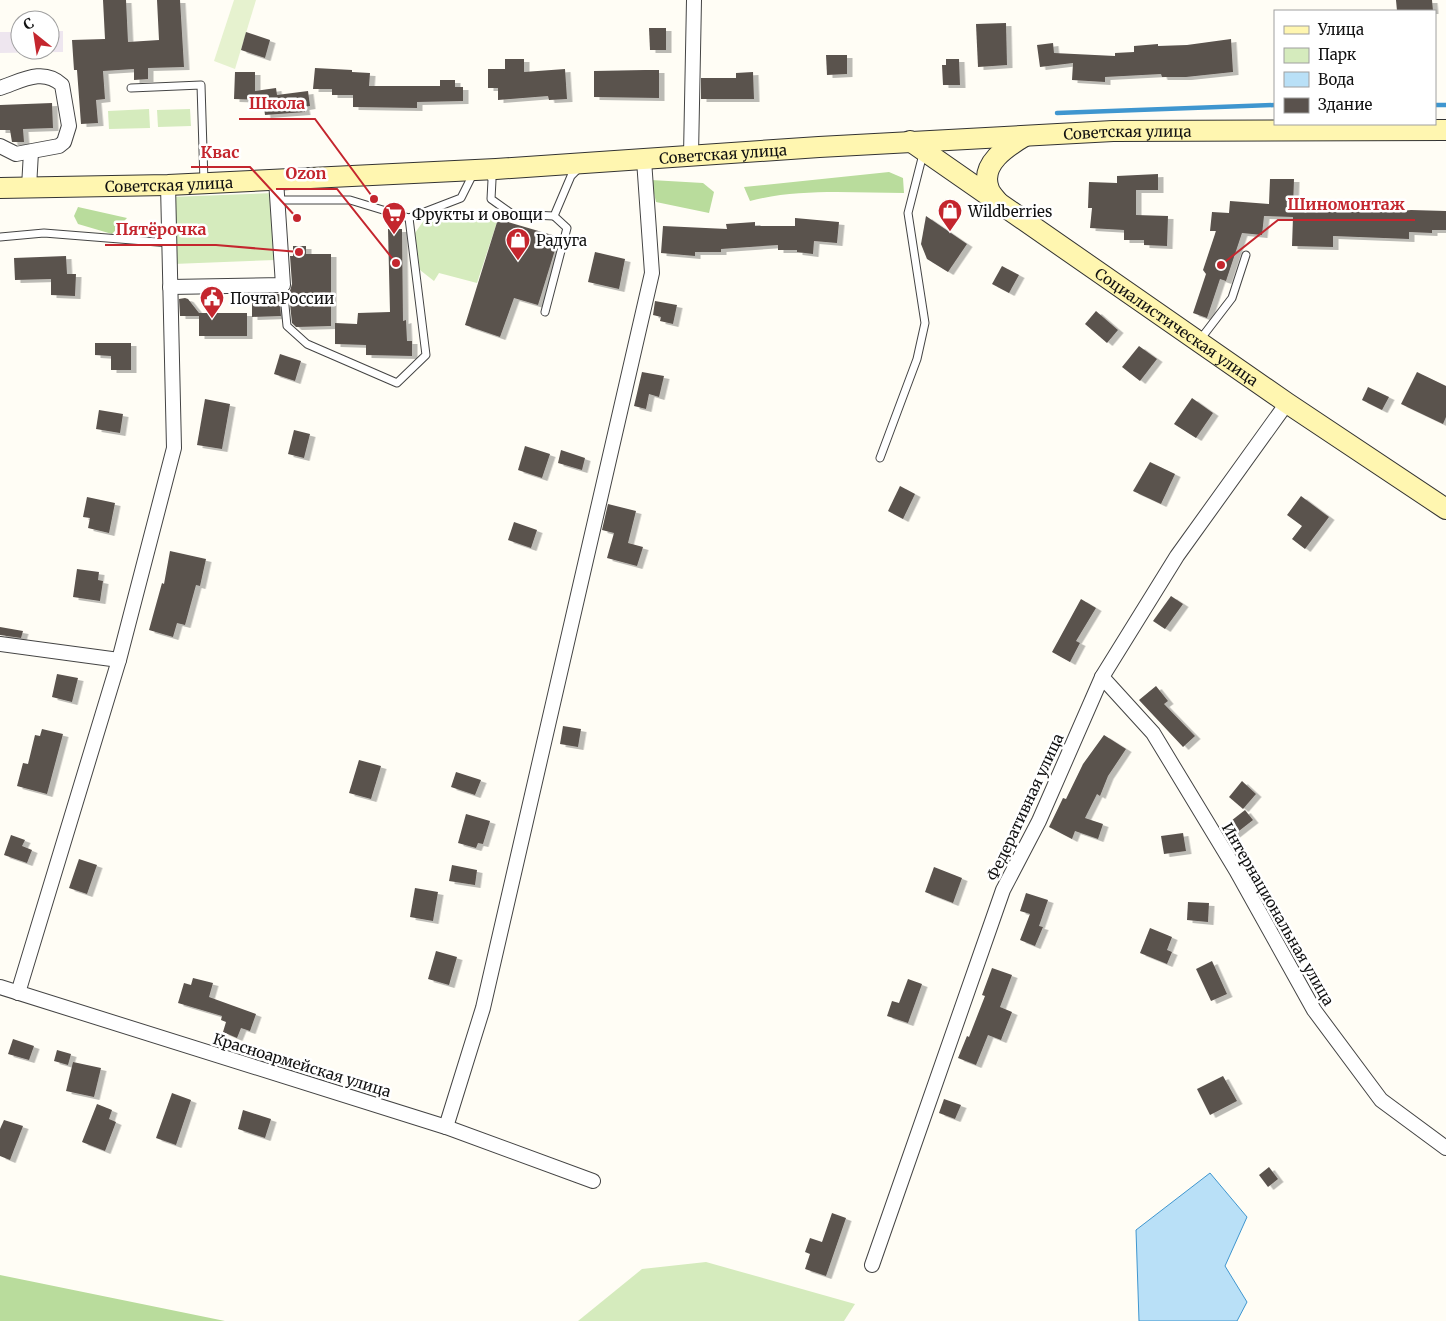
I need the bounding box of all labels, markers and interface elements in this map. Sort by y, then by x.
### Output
north arrow [10,10,60,60]
legend [1274,10,1436,125]
text: С [20,14,37,34]
text: Улица [1317,20,1364,39]
text: Парк [1318,45,1357,64]
text: Вода [1318,70,1354,89]
callout: Школа [239,88,315,119]
text: Школа [249,93,305,113]
text: Здание [1318,95,1372,114]
street label: Советская улица [1063,121,1192,143]
callout: Квас [191,136,250,167]
street label: Советская улица [658,140,788,167]
text: Квас [201,142,239,162]
callout: Ozon [276,158,337,189]
text: Ozon [286,163,327,183]
street label: Советская улица [105,172,233,196]
callout: Шиномонтаж [1278,189,1415,220]
text: Шиномонтаж [1287,194,1405,214]
shop icon: Wildberries [937,198,963,232]
supermarket icon: Фрукты и овощи [381,201,407,235]
place label: Wildberries [967,202,1052,221]
place label: Фрукты и овощи [412,205,543,224]
callout: Пятёрочка [105,214,216,245]
text: Пятёрочка [115,219,207,239]
shop icon: Радуга [505,227,531,261]
place label: Радуга [536,231,587,250]
street label: Социалистическая улица [1092,263,1262,390]
public building icon: Почта России [199,285,225,319]
place label: Почта России [230,289,334,308]
street label: Федеративная улица [983,730,1067,884]
street label: Интернациональная улица [1218,819,1338,1009]
street label: Красноармейская улица [211,1029,393,1101]

